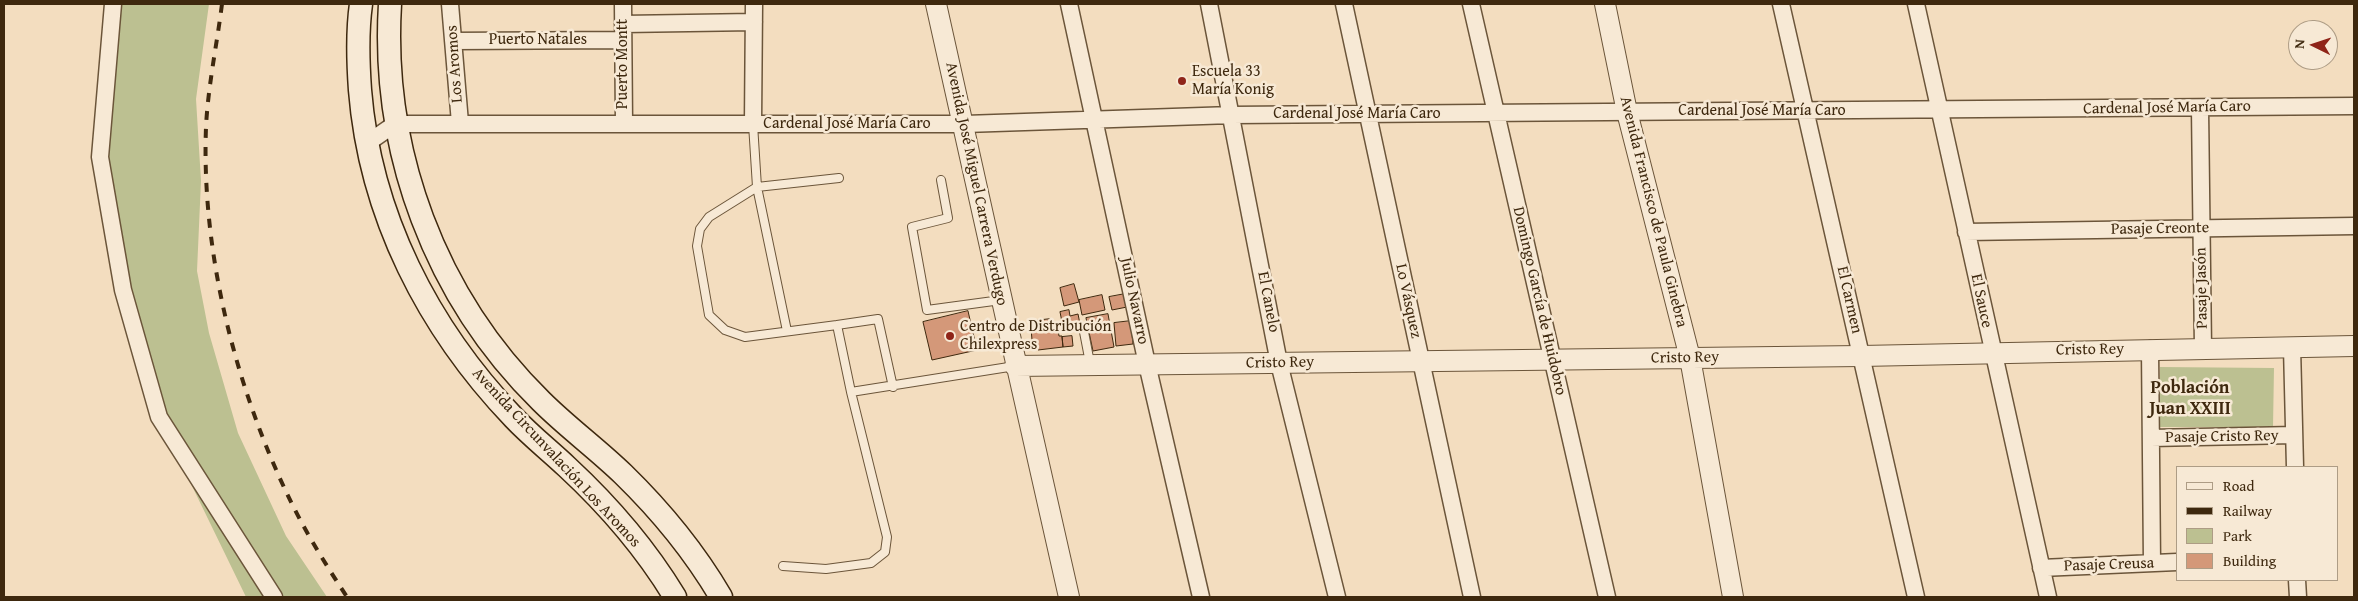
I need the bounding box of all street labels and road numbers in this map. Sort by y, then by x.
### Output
street label: Puerto Montt [613,19,633,109]
street label: Los Aromos [443,25,467,103]
street label: Puerto Natales [489,30,587,50]
street label: Avenida José Miguel Carrera Verdugo [941,60,1011,308]
street label: Avenida Francisco de Paula Ginebra [1615,95,1691,329]
street label: Cardenal José María Caro [2083,97,2251,119]
street label: Cardenal José María Caro [1678,101,1846,121]
street label: Cardenal José María Caro [1273,104,1441,124]
street label: Cardenal José María Caro [763,114,931,134]
street label: Domingo García de Huidobro [1508,205,1570,397]
street label: Pasaje Creonte [2111,219,2209,239]
street label: Pasaje Jasón [2192,247,2212,329]
street label: Julio Navarro [1115,256,1153,346]
street label: Lo Vásquez [1391,262,1425,340]
street label: El Carmen [1832,264,1866,336]
street label: El Canelo [1253,270,1283,334]
street label: El Sauce [1966,272,1996,330]
street label: Cristo Rey [2056,340,2124,360]
street label: Cristo Rey [1651,348,1719,368]
street label: Cristo Rey [1246,353,1314,373]
street label: Avenida Circunvalación Los Aromos [468,364,644,552]
street label: Pasaje Cristo Rey [2165,426,2279,448]
street label: Pasaje Creusa [2063,554,2155,576]

